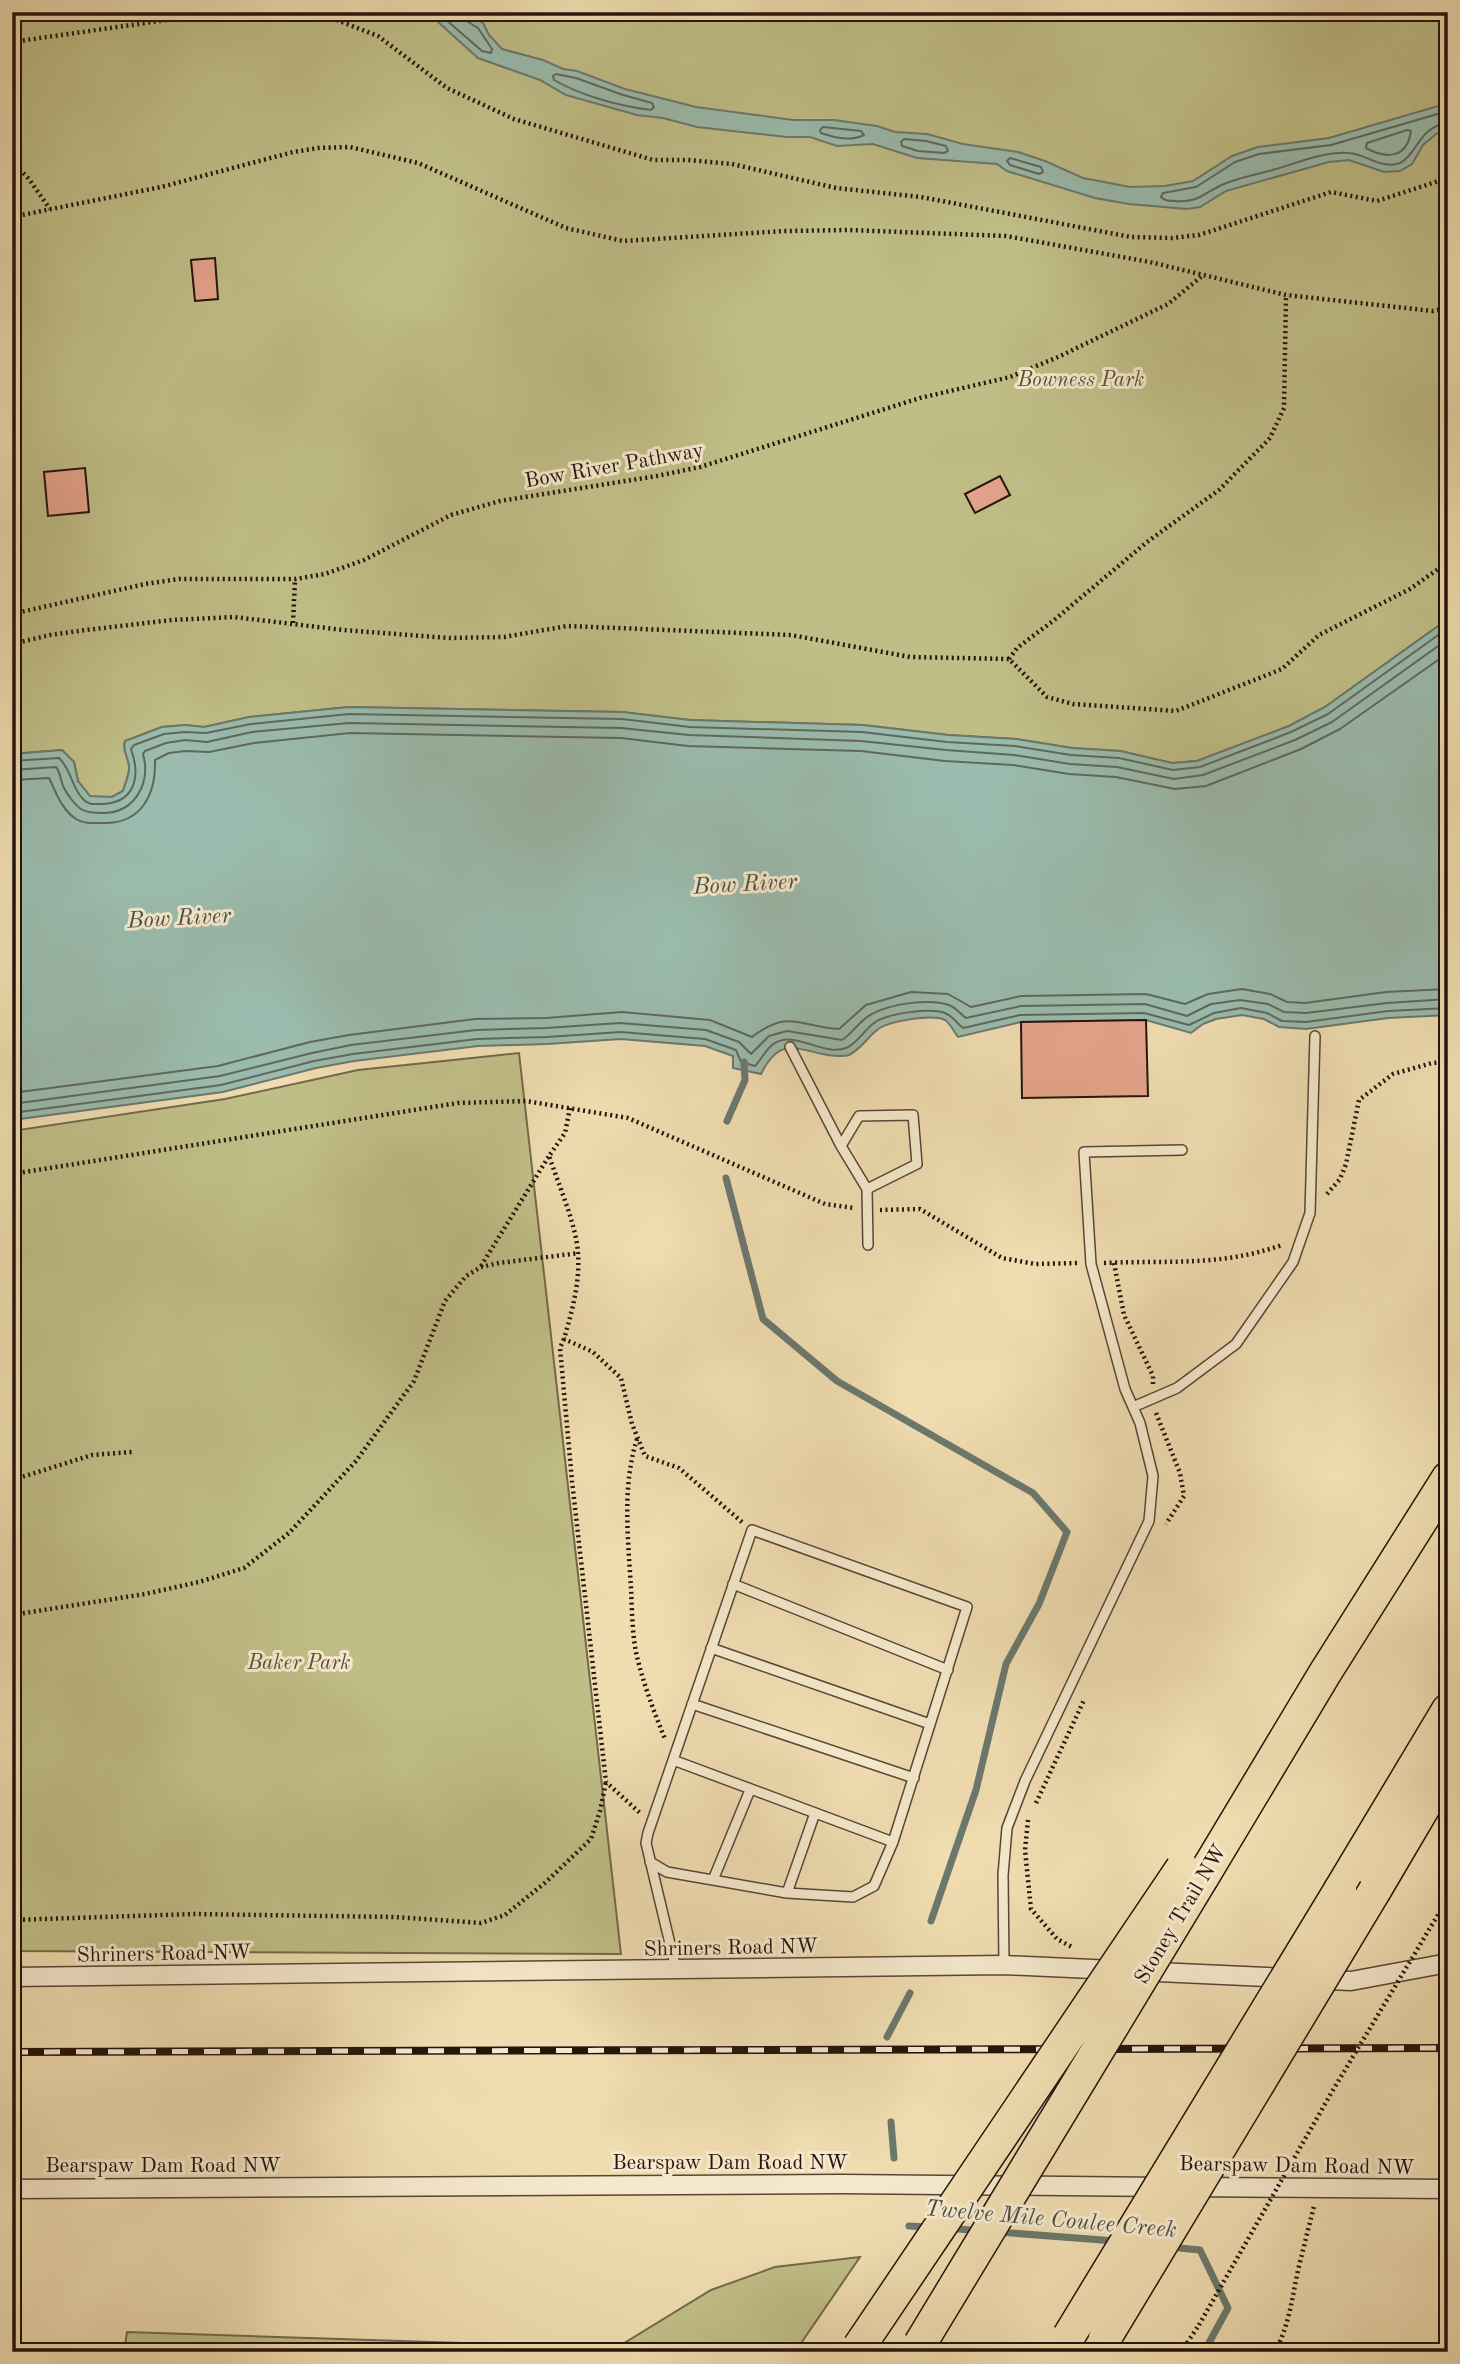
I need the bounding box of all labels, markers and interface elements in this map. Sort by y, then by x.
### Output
park label: Bowness Park [1017,370,1144,391]
street label: Bow River Pathway [523,440,705,493]
water label: Bow River [692,870,799,899]
water label: Bow River [126,904,233,933]
park label: Baker Park [247,1653,350,1674]
street label: Stoney Trail NW [1131,1841,1231,1988]
street label: Shriners Road NW [644,1936,818,1961]
street label: Shriners Road NW [77,1942,251,1967]
street label: Bearspaw Dam Road NW [612,2153,848,2174]
street label: Bearspaw Dam Road NW [1179,2154,1415,2179]
street label: Bearspaw Dam Road NW [45,2156,281,2177]
water label: Twelve Mile Coulee Creek [924,2197,1178,2242]

